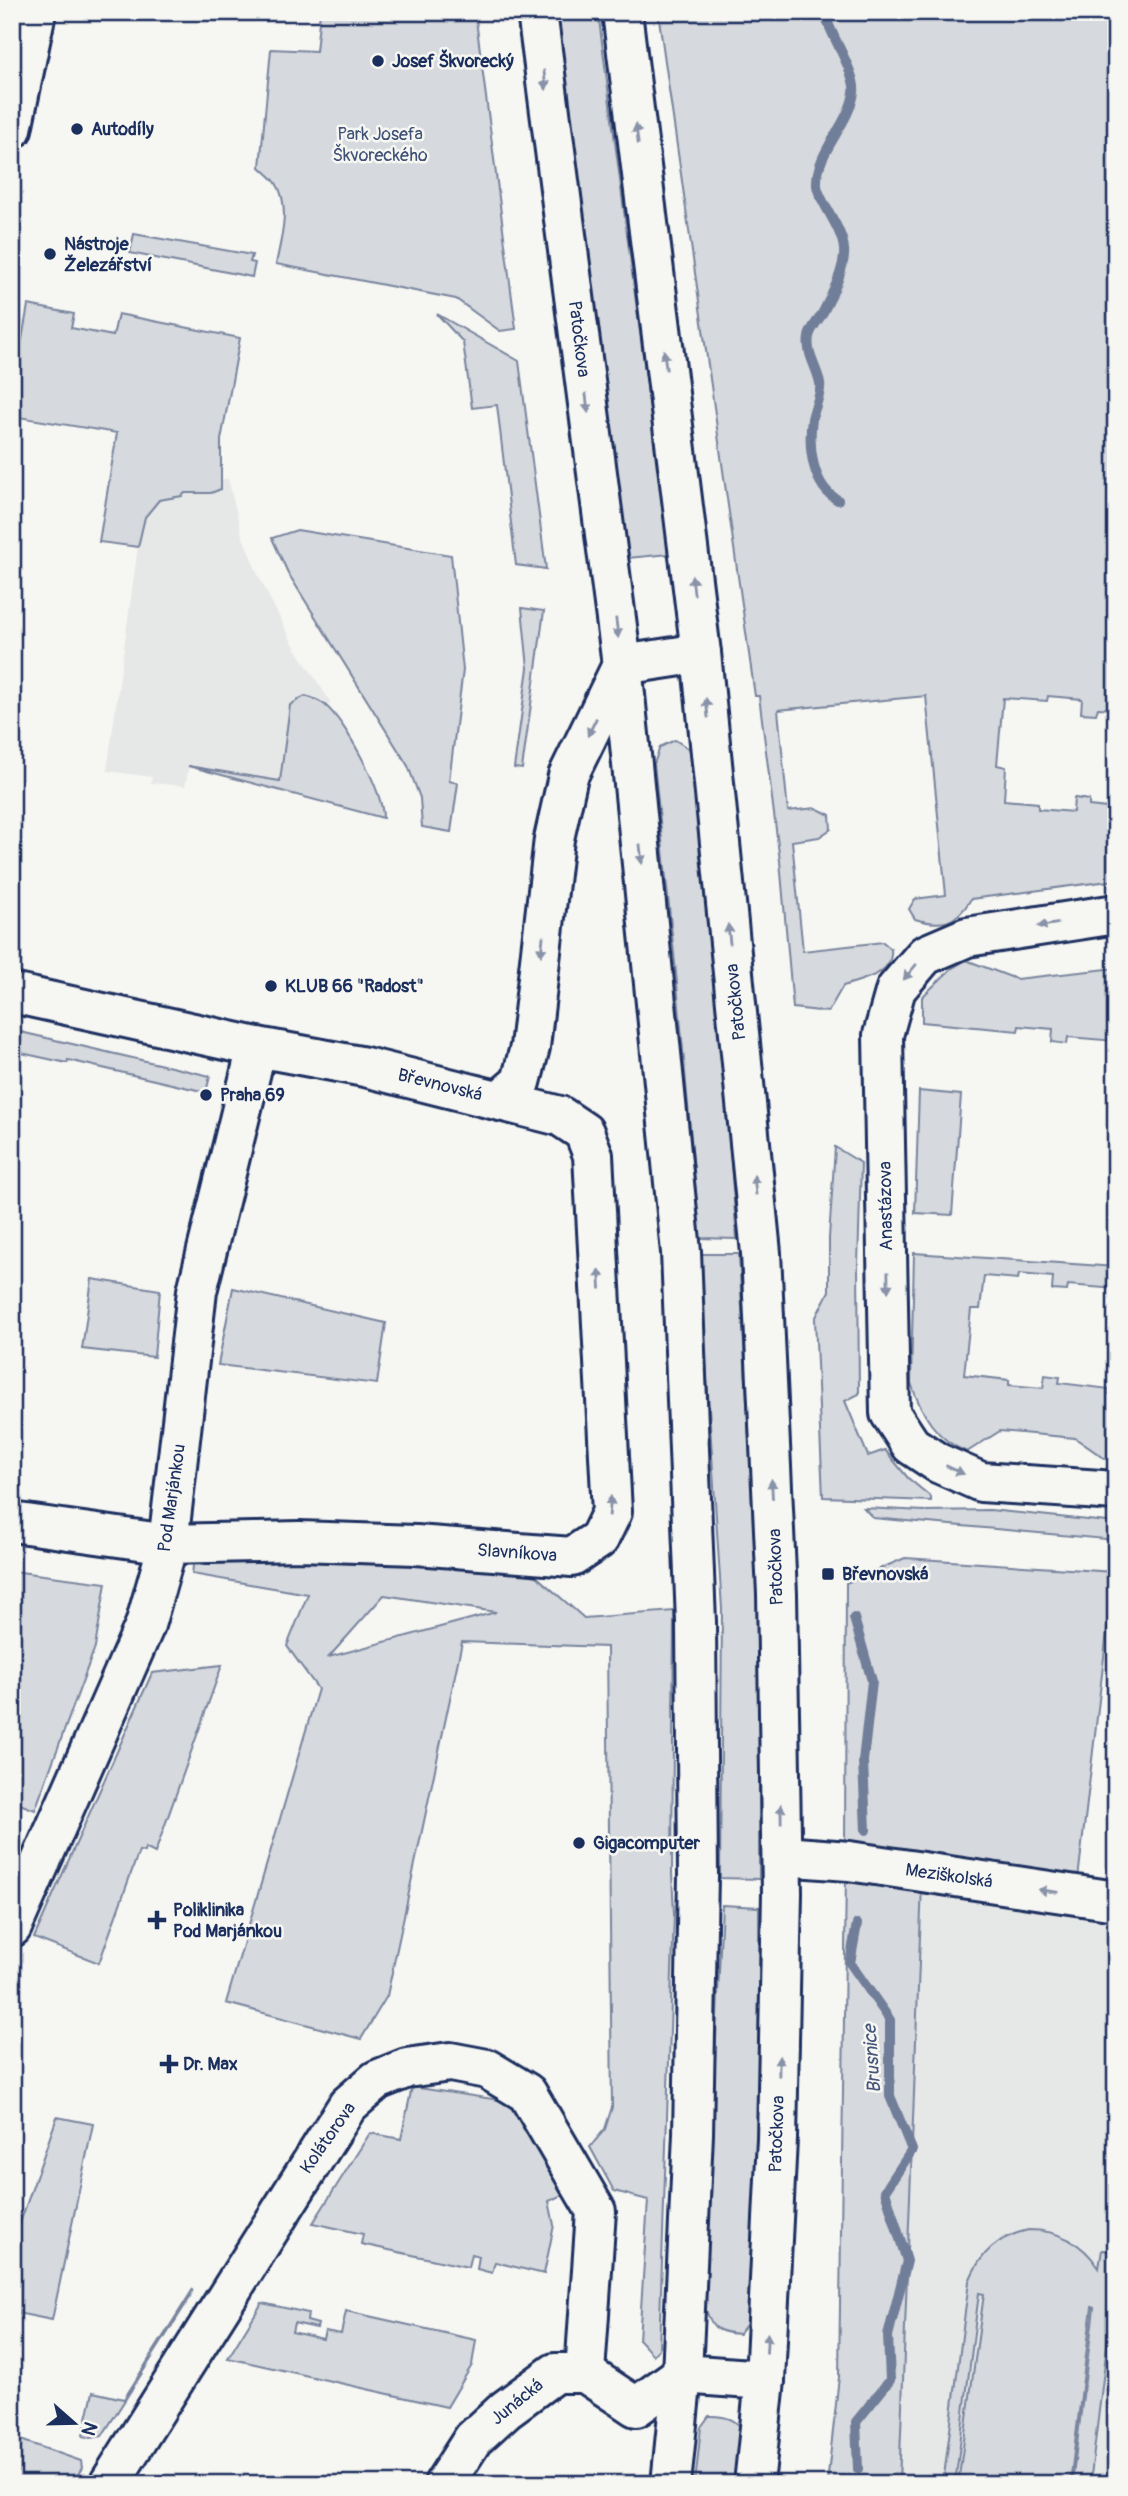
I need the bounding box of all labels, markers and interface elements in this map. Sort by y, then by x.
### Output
place label: Josef Škvorecký [392,49,514,73]
marker: Josef Škvorecký [370,53,386,69]
one-way arrow [540,69,551,91]
place label: Autodíly [91,118,154,141]
marker: Autodíly [69,121,85,137]
park label: Park Josefa Škvoreckého [332,123,428,167]
one-way arrow [631,123,642,145]
place label: Nástroje Železářství [64,233,152,277]
marker: Nástroje Železářství [42,246,58,262]
street label: Patočkova [563,299,595,379]
one-way arrow [659,348,670,370]
one-way arrow [582,392,593,414]
one-way arrow [687,574,698,596]
one-way arrow [611,617,622,639]
one-way arrow [701,697,712,719]
one-way arrow [586,717,597,737]
one-way arrow [636,844,647,866]
one-way arrow [1037,920,1059,931]
one-way arrow [724,923,735,945]
one-way arrow [536,935,547,957]
street label: Patočkova [721,963,751,1041]
one-way arrow [903,963,918,981]
place label: KLUB 66 "Radost" [285,975,424,998]
marker: KLUB 66 "Radost" [263,978,279,994]
street label: Břevnovská [395,1063,485,1107]
place label: Praha 69 [220,1084,285,1107]
marker: Praha 69 [198,1087,214,1103]
street label: Anastázova [874,1161,898,1251]
one-way arrow [749,1174,760,1196]
one-way arrow [594,1268,605,1290]
one-way arrow [882,1271,894,1293]
street label: Pod Marjánkou [153,1442,191,1554]
one-way arrow [945,1465,965,1476]
one-way arrow [767,1478,778,1500]
one-way arrow [605,1495,616,1517]
street label: Patočkova [763,1528,789,1606]
street label: Slavníkova [476,1539,558,1567]
place label: Břevnovská [842,1563,929,1586]
marker: Břevnovská [820,1566,836,1582]
one-way arrow [776,1803,787,1825]
place label: Gigacomputer [593,1832,700,1855]
marker: Gigacomputer [571,1835,587,1851]
street label: Meziškolská [904,1858,994,1894]
one-way arrow [1037,1885,1059,1896]
place label: Poliklinika Pod Marjánkou [173,1899,282,1943]
marker: Poliklinika Pod Marjánkou [147,1910,167,1930]
water label: Brusnice [858,2022,886,2094]
place label: Dr. Max [183,2053,238,2076]
one-way arrow [773,2055,785,2077]
marker: Dr. Max [161,2056,177,2072]
street label: Patočkova [764,2095,790,2173]
street label: Kolátorova [295,2098,361,2178]
one-way arrow [761,2331,772,2353]
street label: Junácká [486,2374,548,2430]
north arrow [38,2388,108,2458]
text: N [76,2418,103,2439]

